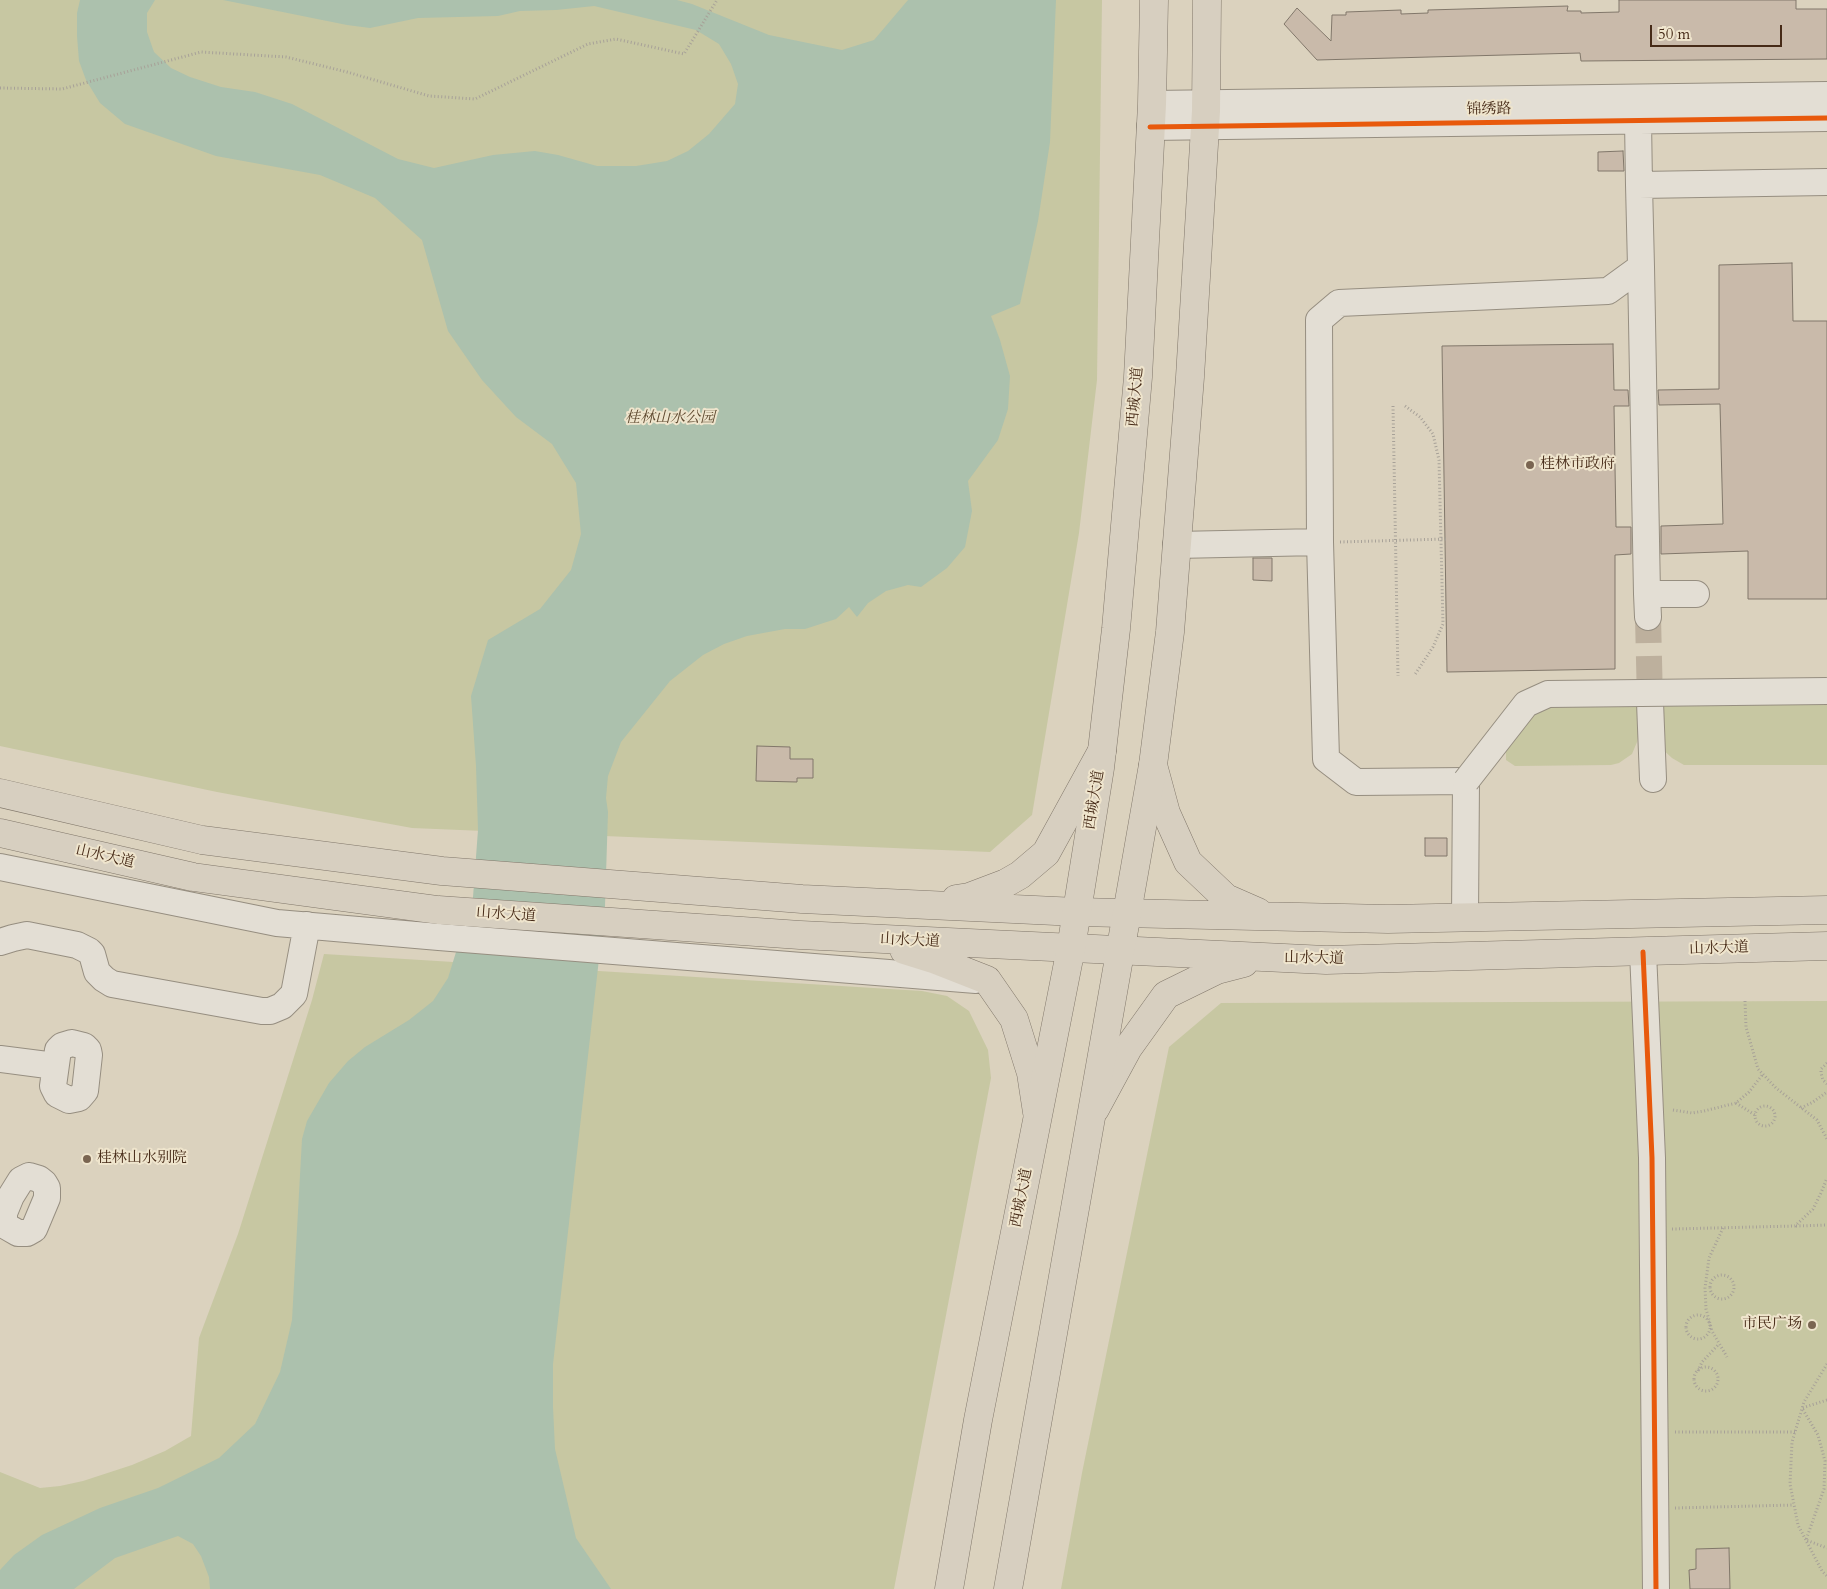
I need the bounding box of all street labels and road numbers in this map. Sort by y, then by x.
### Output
street label: 锦绣路 [1466,101,1512,119]
street label: 西城大道 [1124,366,1148,428]
street label: 西城大道 [1081,769,1109,831]
street label: 山水大道 [74,841,136,873]
street label: 山水大道 [475,904,537,926]
street label: 山水大道 [880,930,940,952]
street label: 山水大道 [1689,939,1749,959]
street label: 山水大道 [1284,949,1344,969]
street label: 西城大道 [1007,1167,1037,1229]

